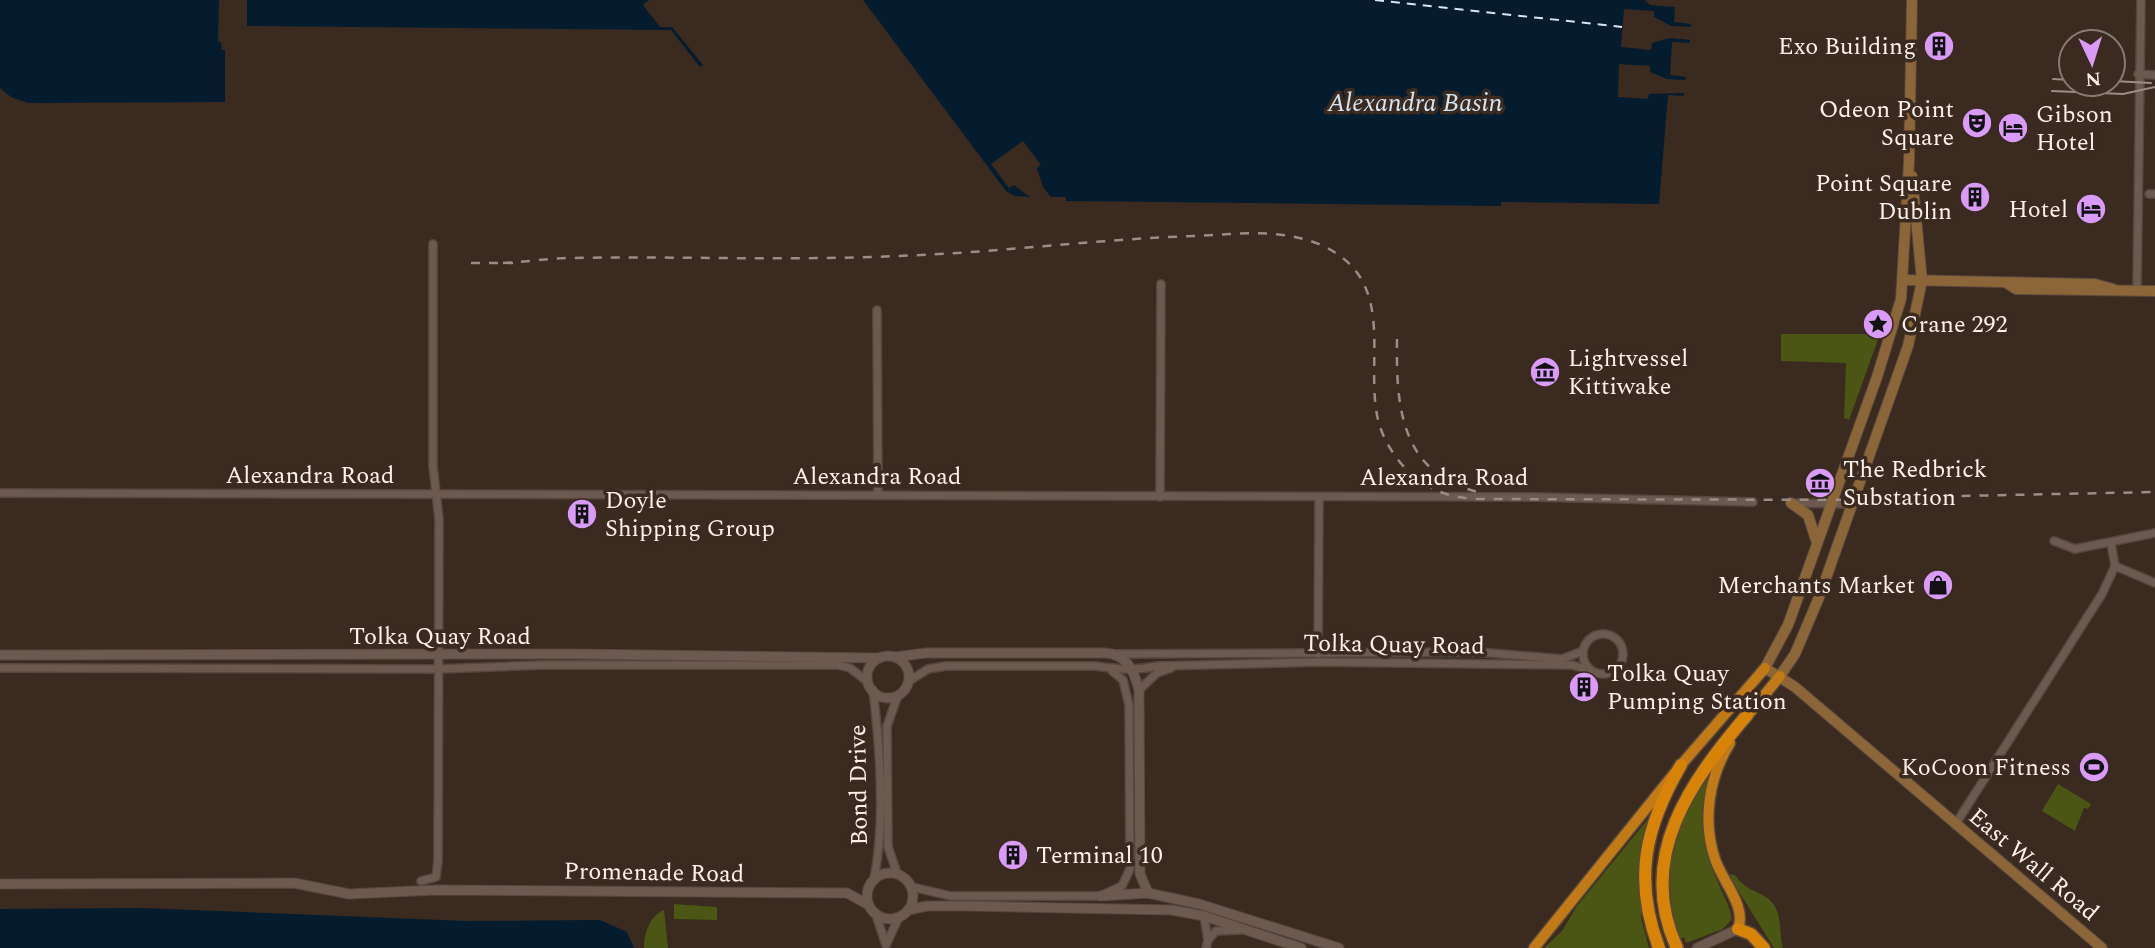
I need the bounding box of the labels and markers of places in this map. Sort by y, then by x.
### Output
place label: Exo Building [1778,29,1916,65]
building icon: Exo Building [1922,29,1956,63]
place label: Odeon Point Square [1819,92,1954,156]
place label: Gibson Hotel [2036,97,2113,161]
theatre icon: Odeon Point Square [1960,106,1994,140]
hotel icon: Gibson Hotel [1996,111,2030,145]
place label: Point Square Dublin [1815,166,1952,230]
building icon: Point Square Dublin [1958,180,1992,214]
place label: Hotel [2008,192,2068,228]
hotel icon: Hotel [2074,192,2108,226]
place icon: Crane 292 [1861,307,1895,341]
place label: Crane 292 [1901,307,2008,343]
place label: Lightvessel Kittiwake [1568,341,1688,405]
museum icon: Lightvessel Kittiwake [1528,355,1562,389]
place label: The Redbrick Substation [1843,452,1987,516]
museum icon: The Redbrick Substation [1803,466,1837,500]
place label: Doyle Shipping Group [605,483,775,547]
building icon: Doyle Shipping Group [565,497,599,531]
place label: Merchants Market [1718,568,1915,604]
shop icon: Merchants Market [1921,568,1955,602]
place label: Tolka Quay Pumping Station [1607,656,1787,720]
building icon: Tolka Quay Pumping Station [1567,670,1601,704]
place label: KoCoon Fitness [1901,750,2071,786]
sports icon: KoCoon Fitness [2077,750,2111,784]
building icon: Terminal 10 [996,838,1030,872]
place label: Terminal 10 [1036,838,1163,874]

